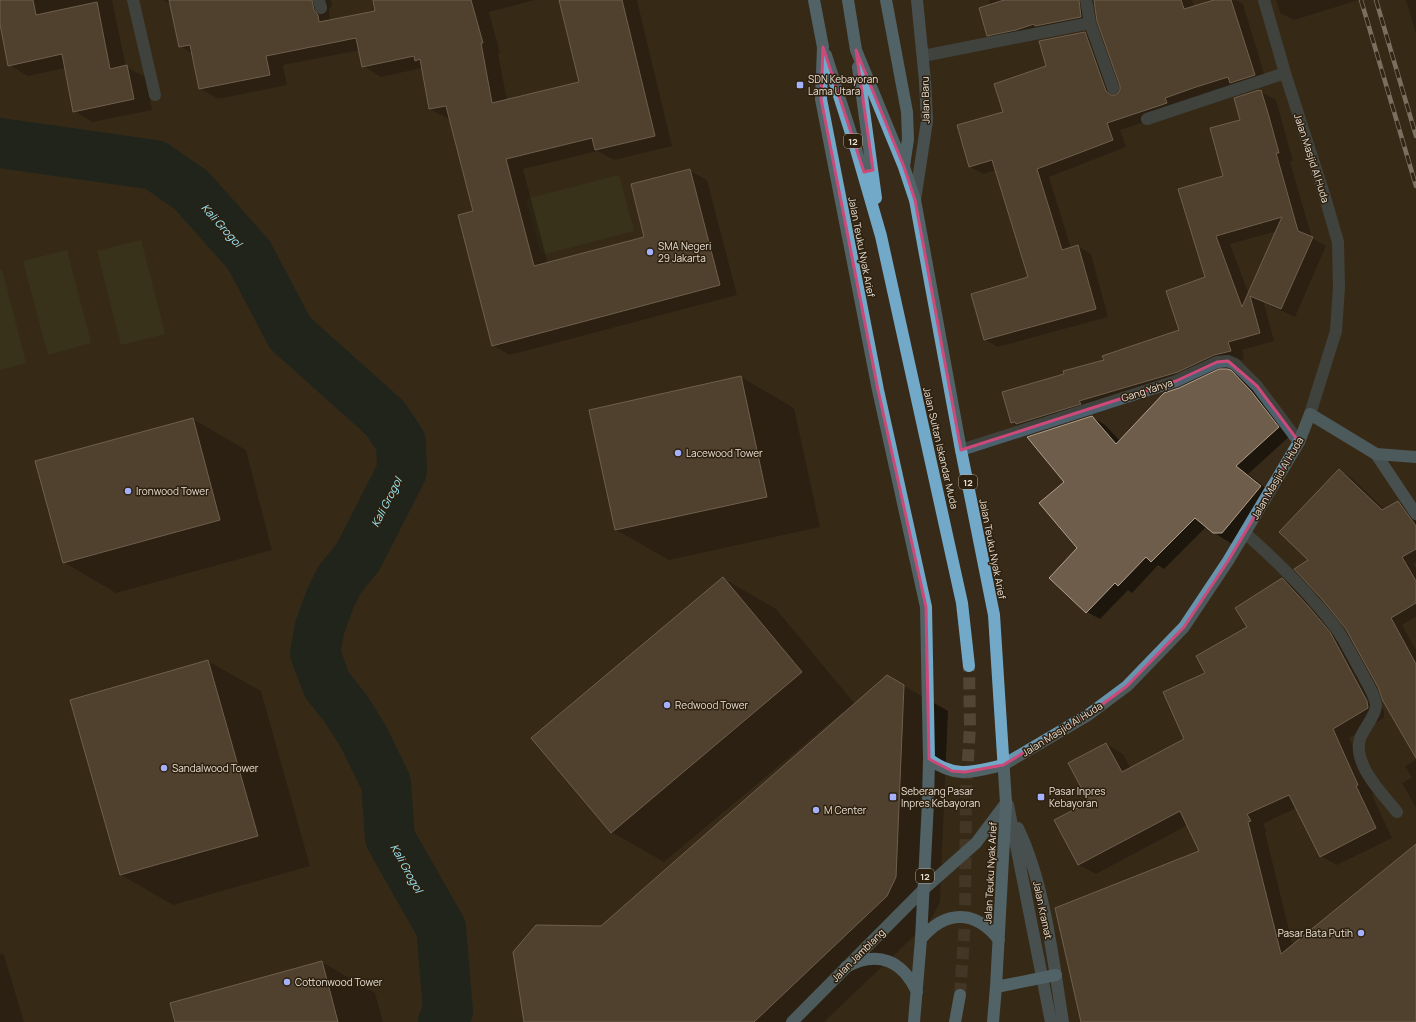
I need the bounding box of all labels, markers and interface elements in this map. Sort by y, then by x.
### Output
place label: SDN Kebayoran Lama Utara [808,72,878,98]
street label: Jalan Baru [918,76,932,124]
marker: SDN Kebayoran Lama Utara [795,80,805,90]
street label: Jalan Masjid Al Huda [1291,112,1333,204]
road number: 12 [844,134,862,148]
street label: Jalan Teuku Nyak Arief [845,196,879,299]
water label: Kali Grogol [198,200,246,251]
place label: SMA Negeri 29 Jakarta [658,239,711,265]
marker: SMA Negeri 29 Jakarta [645,247,655,257]
street label: Gang Yahya [1119,375,1175,405]
street label: Jalan Sultan Iskandar Muda [920,386,962,510]
street label: Jalan Masjid Al Huda [1248,434,1306,522]
place label: Lacewood Tower [686,446,763,460]
marker: Lacewood Tower [673,448,683,458]
water label: Kali Grogol [367,473,406,529]
road number: 12 [959,475,977,489]
place label: Ironwood Tower [136,484,209,498]
marker: Ironwood Tower [123,486,133,496]
street label: Jalan Teuku Nyak Arief [976,498,1010,601]
place label: Redwood Tower [675,698,749,712]
street label: Jalan Masjid Al Huda [1019,698,1105,760]
marker: Redwood Tower [662,700,672,710]
place label: Sandalwood Tower [172,761,259,775]
marker: Sandalwood Tower [159,763,169,773]
place label: Seberang Pasar Inpres Kebayoran [901,784,980,810]
place label: Pasar Inpres Kebayoran [1049,784,1106,810]
marker: Seberang Pasar Inpres Kebayoran [888,792,898,802]
marker: Pasar Inpres Kebayoran [1036,792,1046,802]
place label: M Center [824,803,867,817]
marker: M Center [811,805,821,815]
street label: Jalan Teuku Nyak Arief [980,821,1000,924]
water label: Kali Grogol [387,841,427,896]
road number: 12 [916,869,934,883]
street label: Jalan Kramat [1030,880,1056,940]
street label: Jalan Jamblang [828,925,888,985]
place label: Pasar Bata Putih [1278,926,1353,940]
marker: Pasar Bata Putih [1356,928,1366,938]
place label: Cottonwood Tower [295,975,383,989]
marker: Cottonwood Tower [282,977,292,987]

